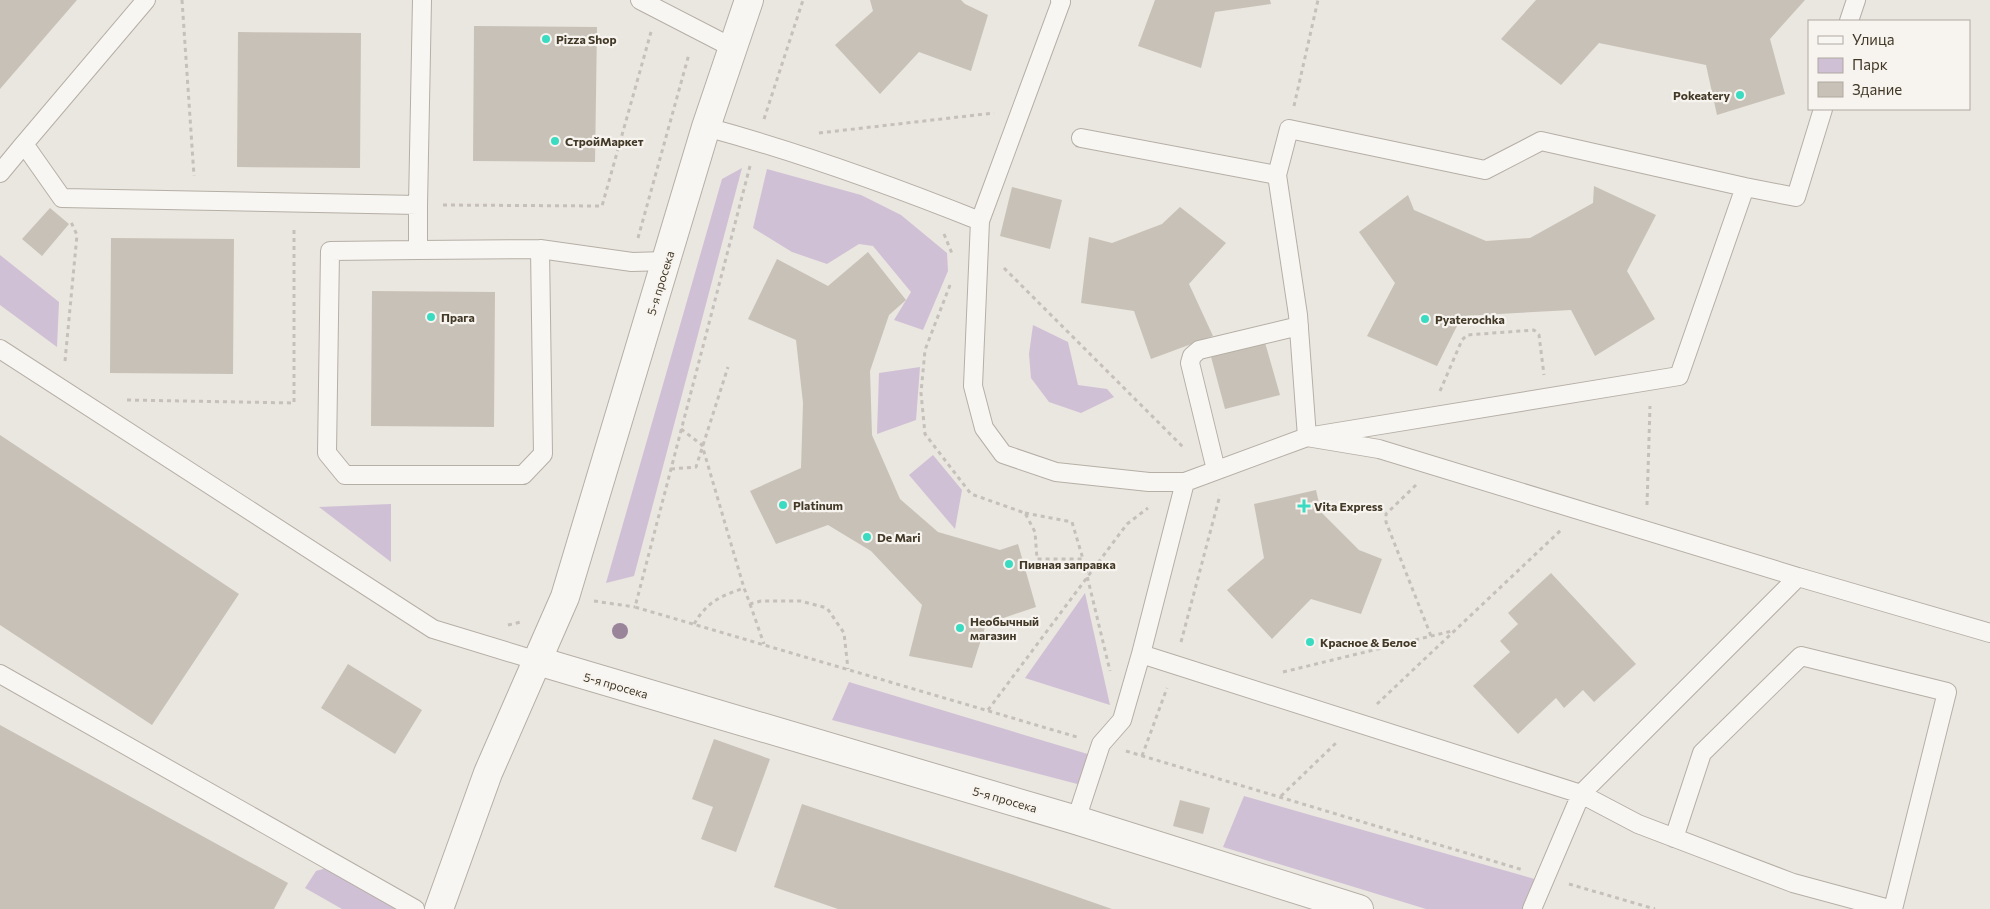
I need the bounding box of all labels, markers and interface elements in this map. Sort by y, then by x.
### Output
legend [1808,20,1970,110]
text: Улица [1852,30,1894,48]
place label: Pizza Shop [556,32,617,46]
marker: Pizza Shop [540,33,552,45]
text: Парк [1852,55,1888,73]
text: Здание [1852,80,1902,98]
place label: Pokeatery [1673,88,1730,102]
marker: Pokeatery [1734,89,1746,101]
place label: СтройМаркет [565,134,644,148]
marker: СтройМаркет [549,135,561,147]
street label: 5-я просека [644,249,676,317]
place label: Прага [441,310,475,324]
marker: Прага [425,311,437,323]
place label: Pyaterochka [1435,312,1505,326]
marker: Pyaterochka [1419,313,1431,325]
place label: Platinum [793,498,843,512]
marker: Platinum [777,499,789,511]
place label: Vita Express [1314,499,1383,513]
marker: Vita Express [1298,500,1310,512]
place label: De Mari [877,530,920,544]
marker: De Mari [861,531,873,543]
place label: Пивная заправка [1019,557,1116,571]
marker: Пивная заправка [1003,558,1015,570]
place label: Необычный магазин [970,614,1039,642]
marker: Необычный магазин [954,622,966,634]
place label: Красное & Белое [1320,635,1416,649]
marker: Красное & Белое [1304,636,1316,648]
street label: 5-я просека [582,669,650,701]
street label: 5-я просека [971,783,1039,815]

